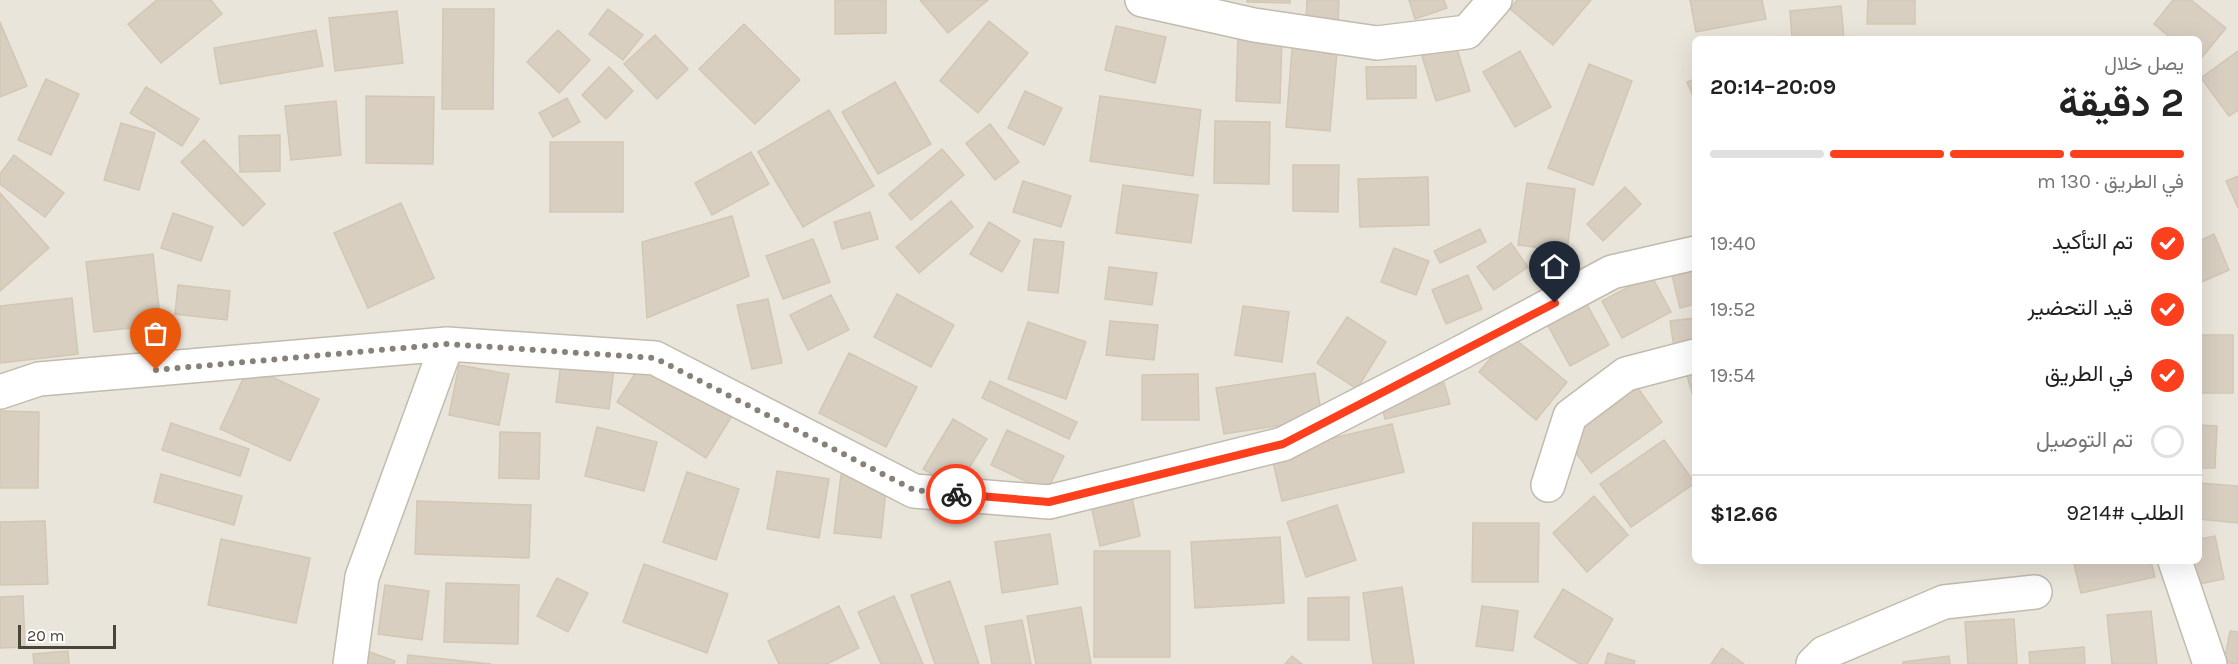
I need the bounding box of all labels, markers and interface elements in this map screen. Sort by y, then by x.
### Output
text: يصل خلال [2104,52,2184,75]
text: 20:09–20:14 [1710,74,1836,100]
text: 2 دقيقة [2059,80,2184,126]
text: في الطريق · 130 m [2037,170,2184,193]
icon: check [2151,227,2184,260]
text: تم التأكيد [2052,229,2133,255]
text: 19:40 [1710,232,1756,255]
pin [1529,241,1580,303]
icon: home [1538,250,1571,283]
icon: check [2151,293,2184,326]
text: قيد التحضير [2028,295,2133,321]
text: 19:52 [1710,298,1756,321]
pin [130,308,181,370]
icon: bag [139,317,172,350]
icon: check [2151,359,2184,392]
text: في الطريق [2045,361,2133,387]
text: 19:54 [1710,364,1755,387]
text: تم التوصيل [2036,427,2133,453]
courier [926,464,986,524]
icon: bike [940,478,973,511]
text: الطلب #9214 [2066,500,2184,526]
text: $12.66 [1710,501,1778,527]
scale bar [18,622,116,650]
text: 20 m [27,626,65,645]

